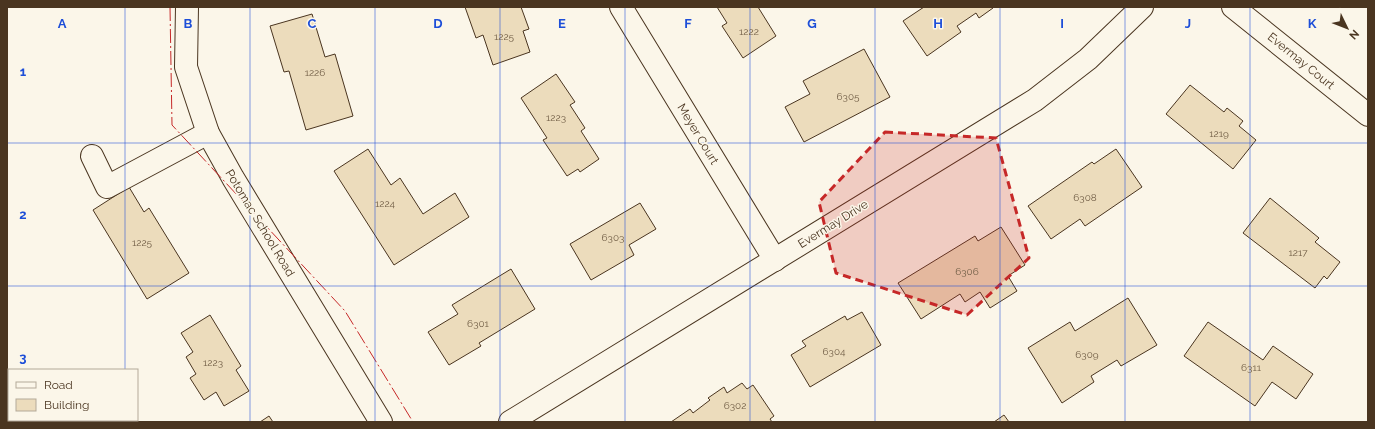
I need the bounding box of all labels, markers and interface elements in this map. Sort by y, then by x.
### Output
north arrow [1327,8,1367,48]
text: A [58,16,67,31]
text: B [184,16,193,31]
text: C [308,16,317,31]
text: D [433,16,443,31]
text: E [558,16,566,31]
text: F [684,16,692,31]
text: G [807,16,817,31]
text: H [933,16,943,31]
text: I [1060,16,1064,31]
text: J [1185,16,1191,31]
text: K [1308,16,1317,31]
house number: 1222 [739,26,759,37]
text: N [1346,27,1362,42]
street label: Evermay Court [1265,30,1337,92]
house number: 1225 [494,31,515,42]
text: 1 [20,64,27,79]
house number: 1226 [305,67,325,78]
house number: 6305 [837,91,860,102]
street label: Meyer Court [674,101,722,167]
house number: 1223 [546,112,566,123]
house number: 1219 [1209,128,1229,139]
street label: Potomac School Road [222,167,298,279]
house number: 6308 [1073,192,1097,203]
street label: Evermay Drive [795,197,871,251]
house number: 1224 [375,198,396,209]
text: 2 [19,207,27,222]
house number: 6303 [602,232,624,243]
house number: 1225 [132,237,153,248]
house number: 1217 [1288,247,1308,258]
house number: 6306 [955,266,979,277]
house number: 6301 [467,318,490,329]
house number: 6304 [823,346,846,357]
house number: 6309 [1075,349,1099,360]
text: 3 [19,350,27,365]
house number: 1223 [203,357,223,368]
house number: 6311 [1241,362,1262,373]
legend [8,369,138,421]
text: Road [44,378,73,392]
text: Building [44,398,90,412]
house number: 6302 [724,400,746,411]

